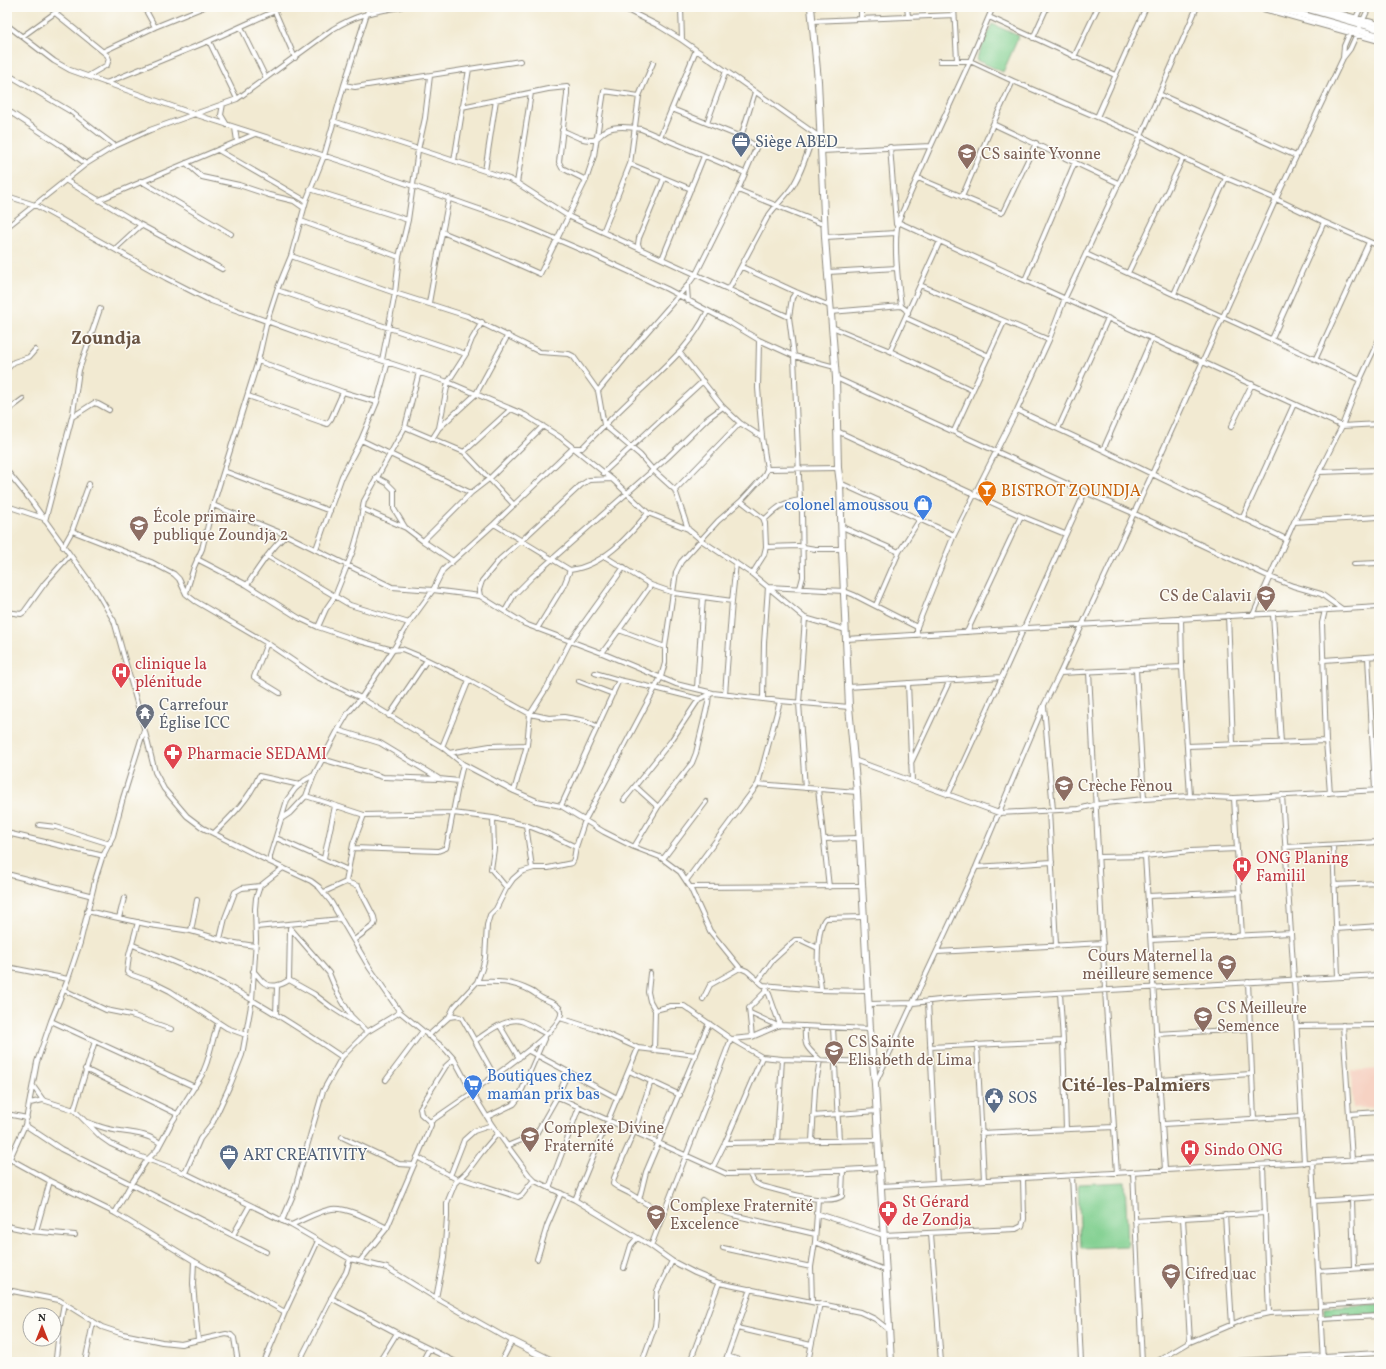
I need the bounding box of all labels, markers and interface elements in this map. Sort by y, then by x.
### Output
office icon: Siège ABED [730,130,752,158]
place label: Siège ABED [755,132,838,154]
school or university icon: CS sainte Yvonne [956,142,978,170]
place label: CS sainte Yvonne [981,144,1101,166]
district label: Zoundja [71,327,141,352]
bar icon: BISTROT ZOUNDJA [976,479,998,507]
place label: BISTROT ZOUNDJA [1001,481,1141,503]
shop icon: colonel amoussou [912,493,934,521]
place label: colonel amoussou [784,495,909,517]
place label: École primaire publique Zoundja 2 [153,507,288,547]
school or university icon: École primaire publique Zoundja 2 [128,514,150,542]
school or university icon: CS de Calavi1 [1255,584,1277,612]
place label: CS de Calavi1 [1160,586,1252,608]
place label: clinique la plénitude [135,654,207,694]
hospital icon: clinique la plénitude [110,661,132,689]
place label: Carrefour Église ICC [159,695,230,735]
temple icon: Carrefour Église ICC [134,702,156,730]
pharmacy icon: Pharmacie SEDAMI [162,742,184,770]
place label: Pharmacie SEDAMI [187,744,327,766]
school or university icon: Crèche Fènou [1053,774,1075,802]
place label: Crèche Fènou [1078,776,1173,798]
place label: ONG Planing Familil [1256,848,1349,888]
hospital icon: ONG Planing Familil [1231,855,1253,883]
place label: Cours Maternel la meilleure semence [1082,946,1213,986]
school or university icon: Cours Maternel la meilleure semence [1216,953,1238,981]
place label: CS Meilleure Semence [1217,998,1307,1038]
school or university icon: CS Meilleure Semence [1192,1005,1214,1033]
place label: CS Sainte Elisabeth de Lima [848,1032,972,1072]
school or university icon: CS Sainte Elisabeth de Lima [823,1039,845,1067]
place label: Boutiques chez maman prix bas [487,1066,600,1106]
supermarket icon: Boutiques chez maman prix bas [462,1073,484,1101]
district label: Cité-les-Palmiers [1062,1074,1210,1099]
public building icon: SOS [983,1086,1005,1114]
place label: SOS [1008,1088,1037,1110]
place label: Complexe Divine Fraternité [544,1118,664,1158]
school or university icon: Complexe Divine Fraternité [519,1125,541,1153]
hospital icon: Sindo ONG [1179,1138,1201,1166]
place label: Sindo ONG [1204,1140,1283,1162]
office icon: ART CREATIVITY [218,1143,240,1171]
place label: ART CREATIVITY [243,1145,367,1167]
place label: St Gérard de Zondja [902,1192,972,1232]
place label: Complexe Fraternité Excelence [670,1196,813,1236]
pharmacy icon: St Gérard de Zondja [877,1199,899,1227]
school or university icon: Complexe Fraternité Excelence [645,1203,667,1231]
school or university icon: Cifred uac [1160,1262,1182,1290]
place label: Cifred uac [1185,1264,1256,1286]
north arrow [22,1307,62,1347]
text: N [38,1311,46,1326]

